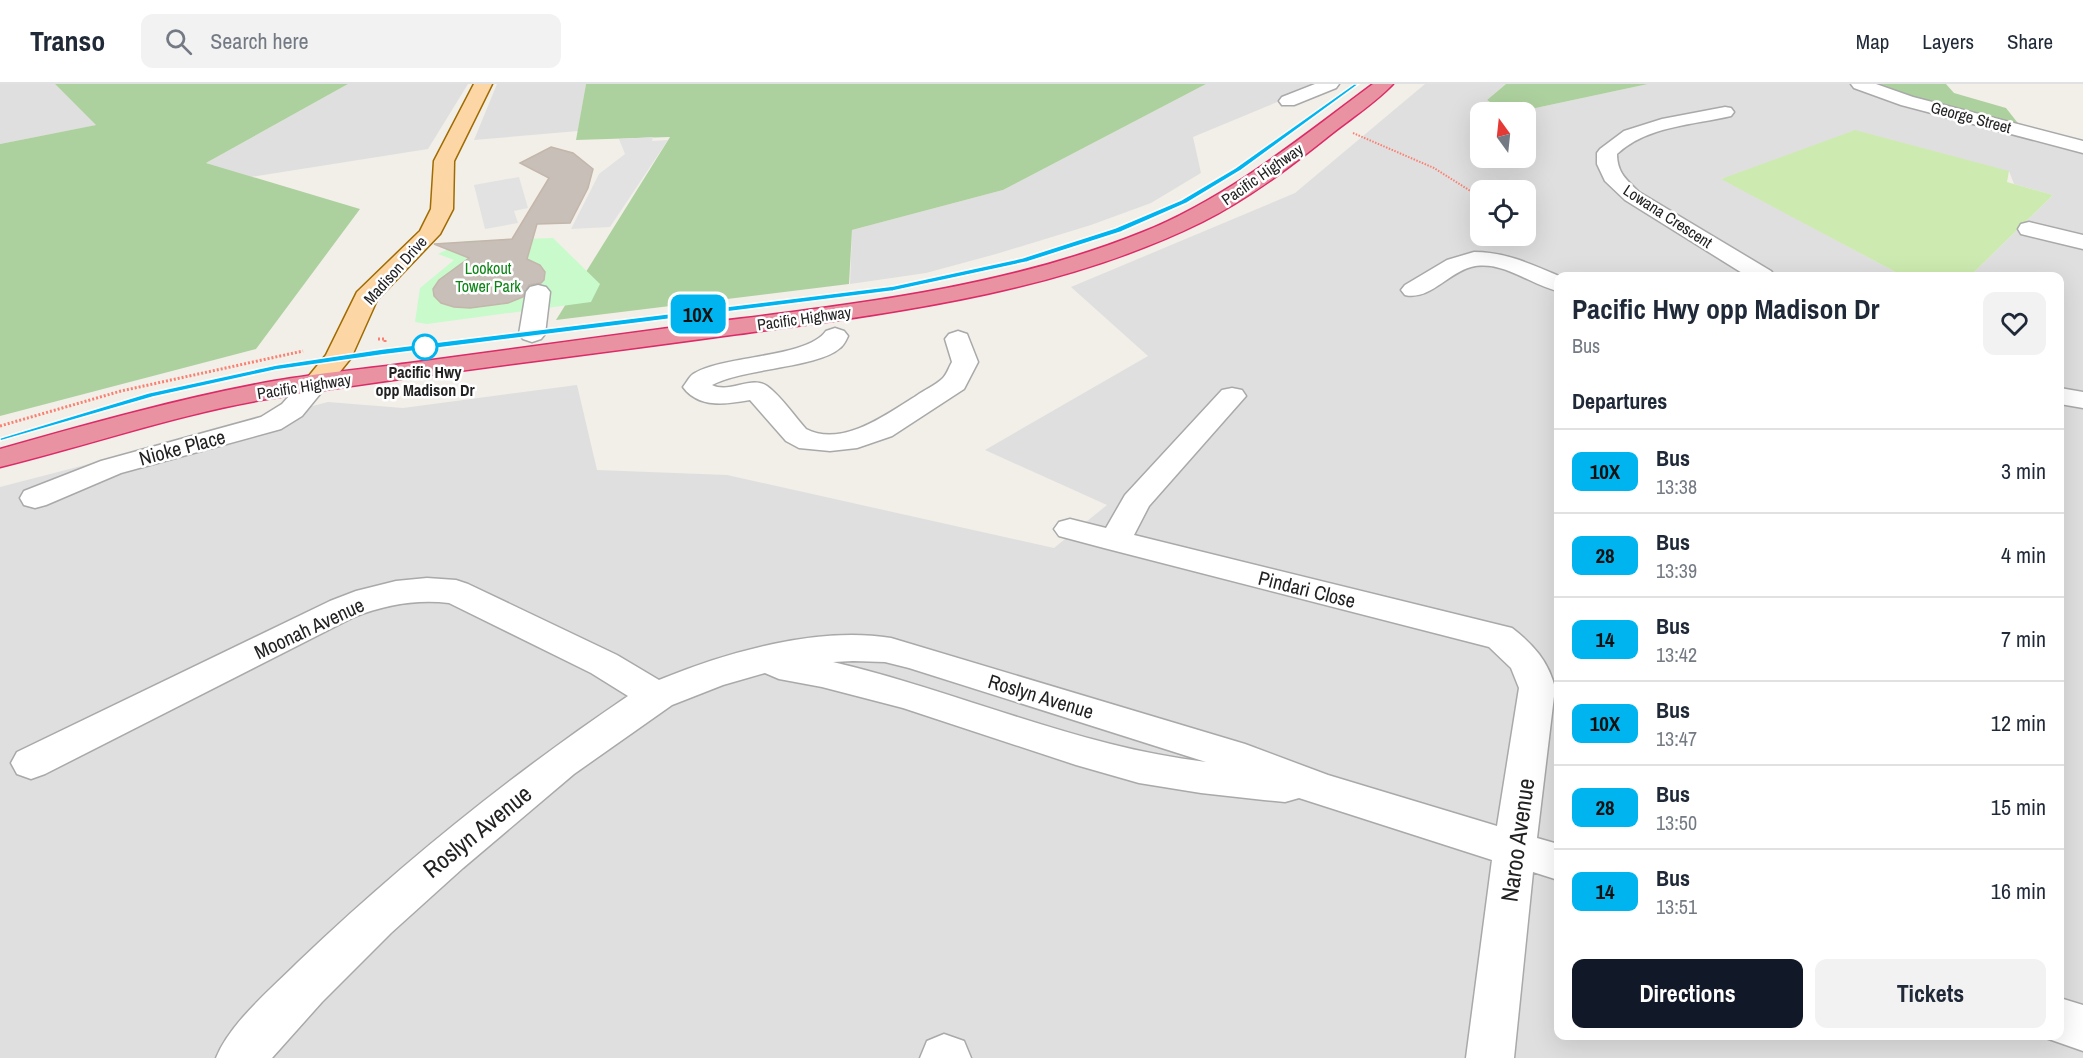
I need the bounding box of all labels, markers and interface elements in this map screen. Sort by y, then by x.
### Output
search box [141,14,561,68]
text: Transo [30,22,105,60]
icon: search [162,25,195,58]
text: Search here [210,26,309,56]
text: Map [1856,27,1889,56]
text: Layers [1922,27,1974,56]
text: Share [2007,27,2053,56]
street label: George Street [1928,96,2014,138]
north arrow [1470,102,1536,168]
map controls [1470,102,1536,246]
street label: Pacific Highway [1217,138,1307,210]
street label: Lowana Crescent [1619,179,1717,253]
button: locate [1470,180,1536,246]
street label: Madison Drive [358,231,432,309]
park label: Lookout Tower Park [455,257,521,297]
text: Pacific Hwy opp Madison Dr [1572,290,1880,328]
button: heart [1983,292,2046,355]
line badge: 10X [664,294,732,334]
text: 10X [683,300,713,329]
street label: Pacific Highway [756,300,853,335]
text: Bus [1572,332,1600,359]
marker: Pacific Hwy opp Madison Dr [412,334,438,360]
place label: Pacific Hwy opp Madison Dr [375,361,475,401]
street label: Pacific Highway [255,368,353,404]
text: Departures [1572,386,1667,416]
street label: Nioke Place [136,423,228,471]
text: Bus [1656,443,1690,473]
text: 3 min [2001,456,2046,486]
text: 10X [1590,457,1620,486]
text: 13:38 [1656,473,1697,500]
text: Bus [1656,527,1690,557]
text: 4 min [2001,540,2046,570]
text: 28 [1595,541,1615,570]
text: 13:39 [1656,557,1697,584]
street label: Pindari Close [1256,564,1358,614]
street label: Moonah Avenue [250,591,368,665]
text: Bus [1656,611,1690,641]
text: 7 min [2001,624,2046,654]
text: 14 [1595,625,1615,654]
text: 13:42 [1656,641,1697,668]
street label: Roslyn Avenue [985,667,1097,725]
text: Bus [1656,695,1690,725]
text: 12 min [1991,708,2046,738]
text: 10X [1590,709,1620,738]
text: 13:47 [1656,725,1697,752]
street label: Naroo Avenue [1492,776,1542,904]
street label: Roslyn Avenue [416,777,538,885]
text: Bus [1656,779,1690,809]
text: 15 min [1991,792,2046,822]
text: 28 [1595,793,1615,822]
text: 13:50 [1656,809,1697,836]
text: Bus [1656,863,1690,893]
text: 16 min [1991,876,2046,906]
text: 14 [1595,877,1615,906]
text: 13:51 [1656,893,1697,920]
button: Directions [1572,959,1803,1028]
button: Tickets [1815,959,2046,1028]

